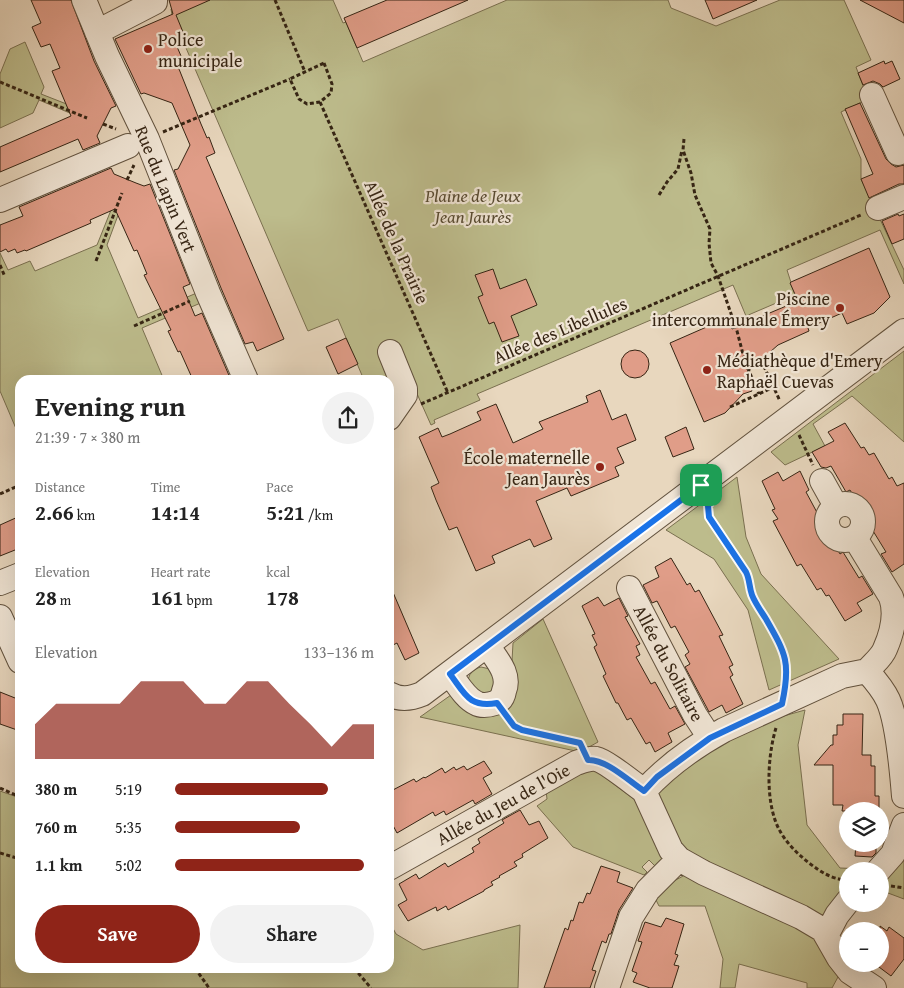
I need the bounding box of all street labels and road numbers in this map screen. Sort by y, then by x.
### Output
street label: Rue du Lapin Vert [128,121,204,257]
street label: Allée de la Prairie [358,176,436,308]
street label: Allée des Libellules [489,290,631,370]
street label: Allée du Solitaire [627,600,711,726]
street label: Allée du Jeu de l'Oie [431,756,575,852]

